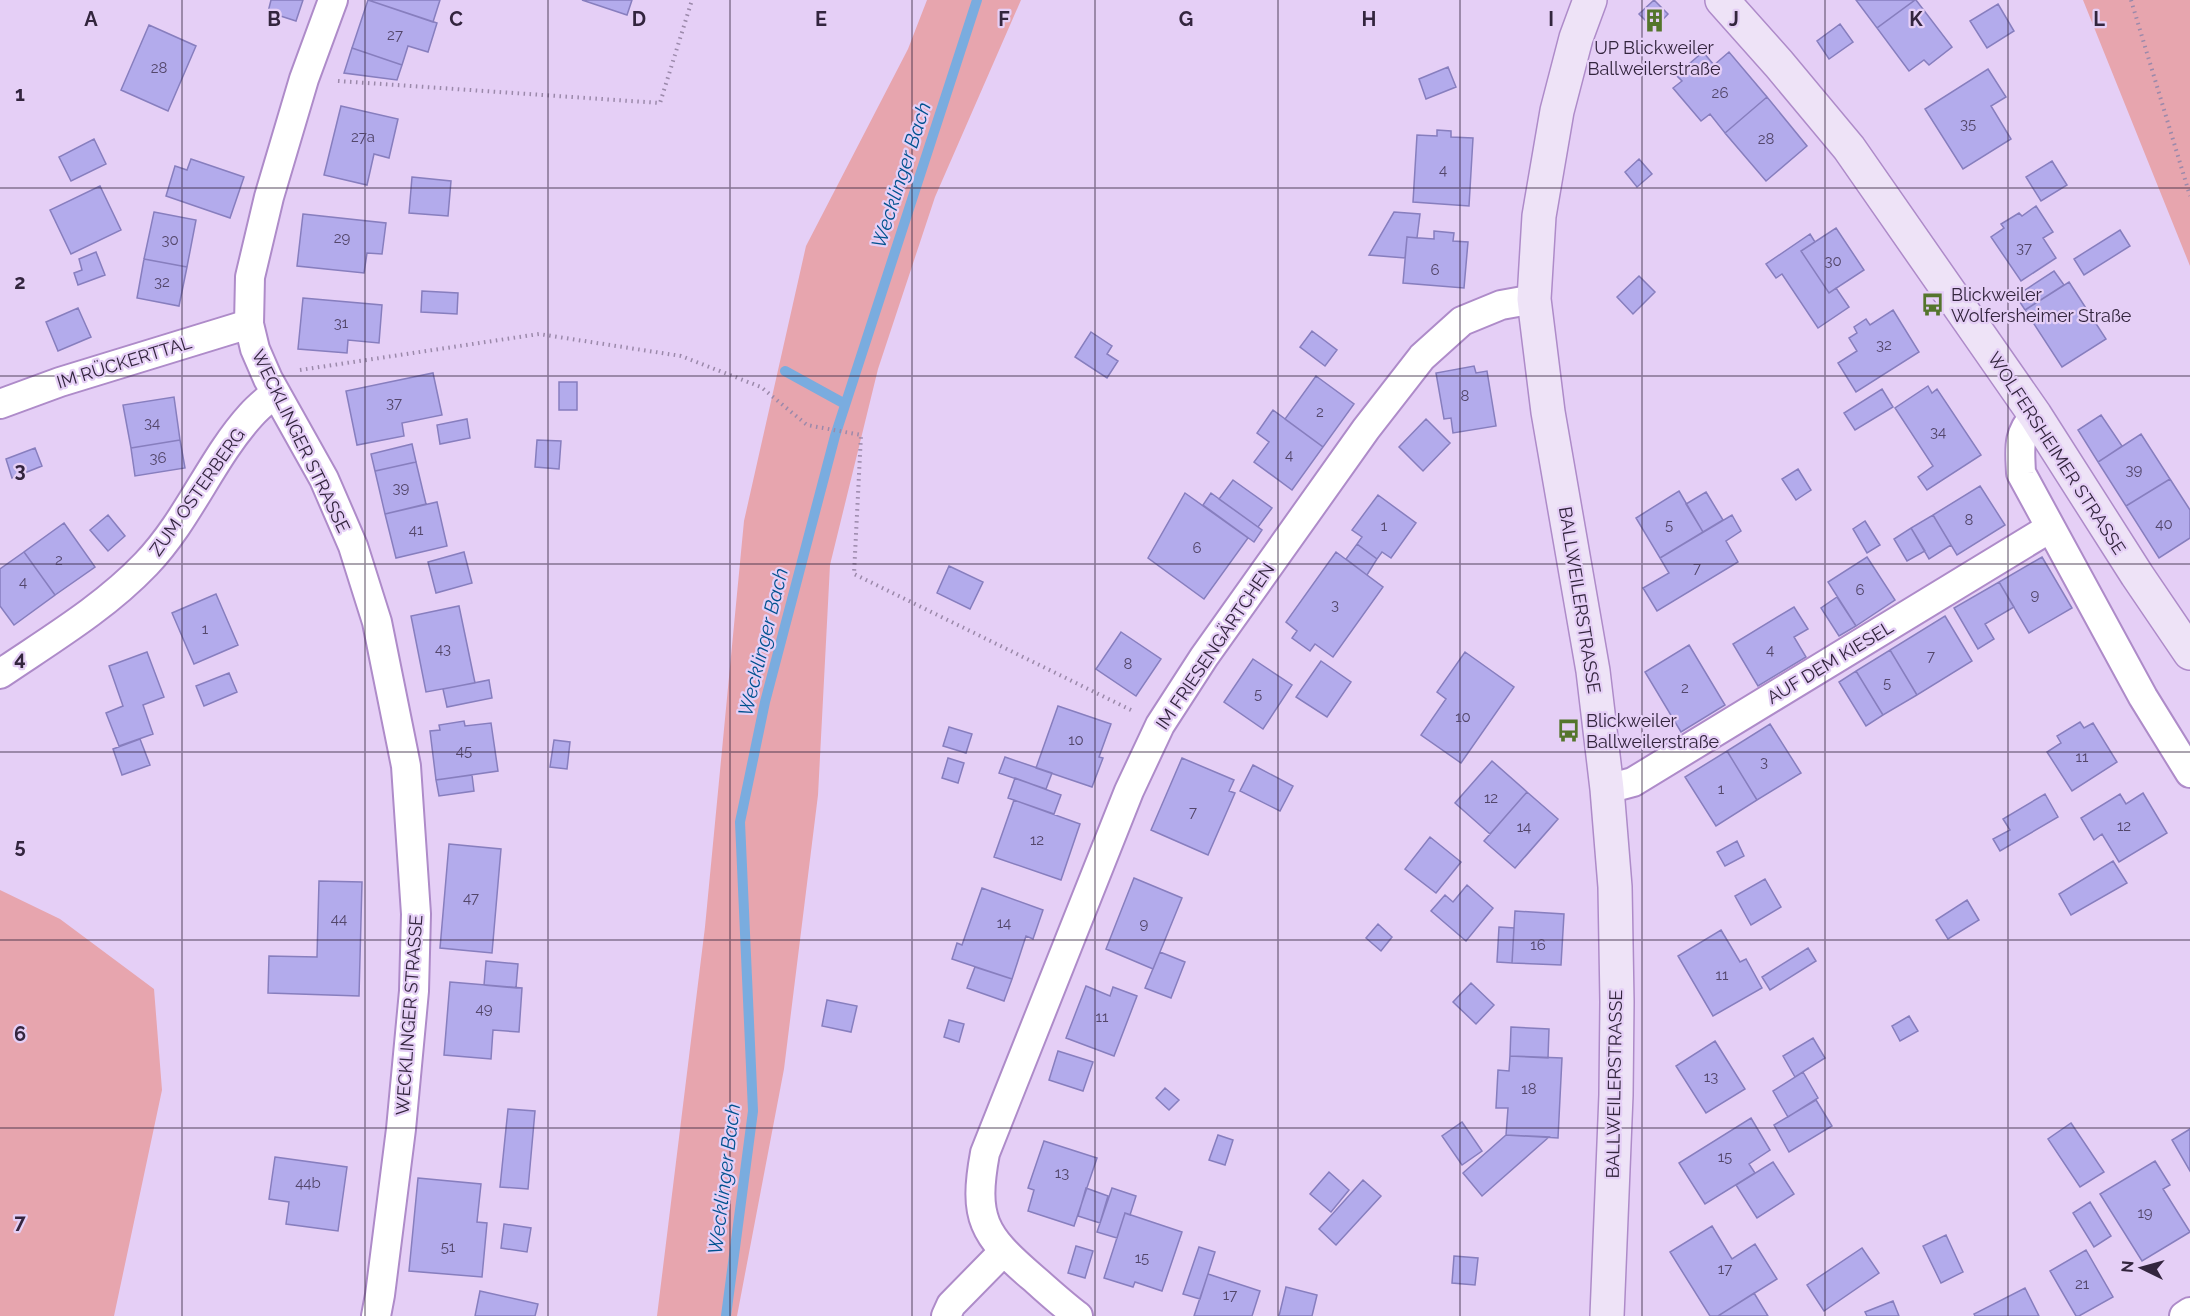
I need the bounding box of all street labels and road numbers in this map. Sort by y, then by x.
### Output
street label: IM RÜCKERTTAL [54,331,195,393]
street label: WECKLINGER STRASSE [248,346,354,536]
street label: WOLFERSHEIMER STRASSE [1984,348,2130,558]
street label: ZUM OSTERBERG [145,424,249,560]
street label: BALLWEILERSTRASSE [1555,505,1605,695]
street label: IM FRIESENGÄRTCHEN [1151,559,1279,733]
street label: AUF DEM KIESEL [1763,616,1897,708]
street label: WECKLINGER STRASSE [392,914,426,1116]
street label: BALLWEILERSTRASSE [1602,989,1626,1179]

